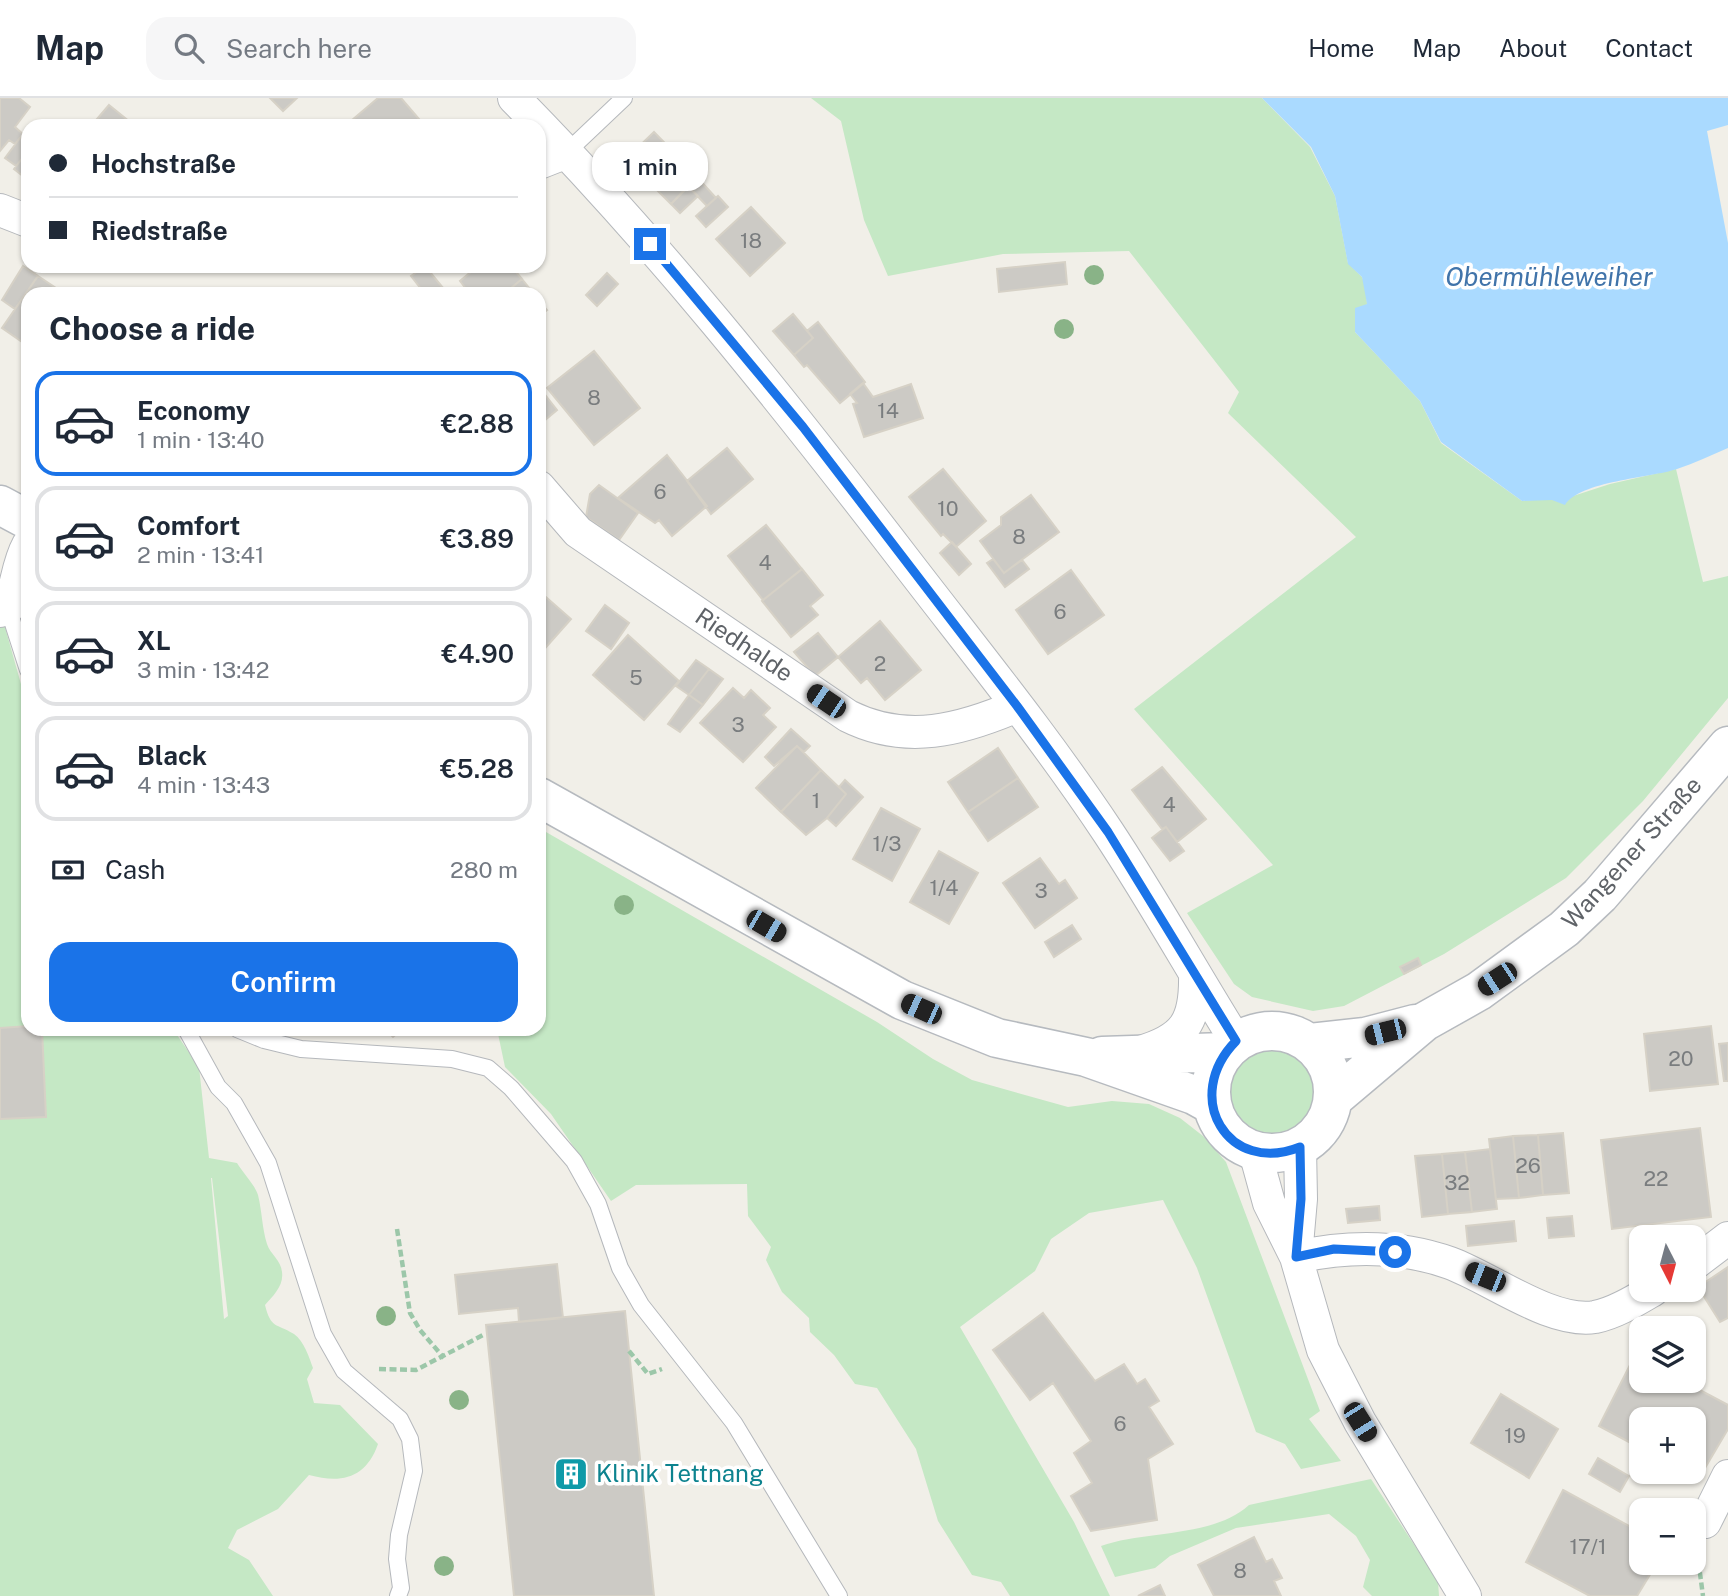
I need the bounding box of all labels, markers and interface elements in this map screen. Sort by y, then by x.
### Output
search box [146,17,636,80]
text: Map [35,29,104,67]
icon: search [170,29,208,67]
text: Search here [226,33,372,64]
text: Home [1308,34,1374,62]
text: Map [1412,34,1461,62]
text: About [1499,34,1567,62]
text: Contact [1605,34,1693,62]
callout: 1 min [592,142,708,192]
text: Hochstraße [91,148,236,179]
text: 1 min [623,153,677,180]
text: Riedstraße [91,215,228,246]
route end [634,228,666,260]
house number: 18 [740,228,762,253]
water label: Obermühleweiher [1445,261,1653,292]
text: Choose a ride [49,310,255,347]
house number: 8 [587,385,601,410]
icon: car [53,392,116,455]
text: Economy [137,395,250,426]
house number: 14 [877,398,899,423]
text: €2.88 [441,408,514,439]
text: 1 min · 13:40 [137,426,265,453]
house number: 6 [653,479,667,504]
house number: 10 [937,496,959,521]
icon: car [53,507,116,570]
text: Comfort [137,510,240,541]
text: €3.89 [441,523,514,554]
house number: 8 [1012,524,1026,549]
text: 2 min · 13:41 [137,541,264,568]
house number: 4 [758,550,772,575]
house number: 6 [1053,599,1067,624]
street label: Riedhalde [690,601,799,687]
icon: car [53,622,116,685]
text: XL [137,625,171,656]
text: €4.90 [441,638,514,669]
house number: 2 [874,651,886,676]
text: 3 min · 13:42 [137,656,269,683]
house number: 5 [629,665,643,690]
car [803,681,850,721]
house number: 3 [731,712,745,737]
icon: car [53,737,116,800]
text: Black [137,740,207,771]
text: €5.28 [440,753,514,784]
text: 4 min · 13:43 [137,771,270,798]
street label: Wangener Straße [1556,771,1707,934]
house number: 1 [812,788,820,813]
house number: 4 [1162,792,1176,817]
house number: 1/3 [872,831,902,856]
icon: cash [49,851,87,889]
text: Cash [105,854,165,885]
text: 280 m [450,856,518,883]
house number: 1/4 [929,875,959,900]
house number: 3 [1034,878,1048,903]
car [743,906,790,946]
button: Confirm [49,942,518,1022]
car [1474,959,1521,999]
car [898,991,945,1027]
car [1363,1017,1408,1047]
house number: 20 [1668,1046,1694,1071]
house number: 26 [1515,1153,1541,1178]
house number: 22 [1643,1166,1669,1191]
house number: 32 [1444,1170,1470,1195]
north arrow [1629,1225,1706,1302]
map controls [1629,1225,1706,1575]
route start [1379,1236,1411,1268]
car [1462,1259,1509,1295]
button: layers [1629,1316,1706,1393]
car [1340,1399,1381,1445]
button: + [1629,1407,1706,1484]
house number: 6 [1113,1411,1127,1436]
house number: 19 [1504,1423,1526,1448]
building icon: Klinik Tettnang [552,1455,590,1493]
place label: Klinik Tettnang [596,1459,764,1487]
button: − [1629,1498,1706,1575]
house number: 17/1 [1569,1534,1607,1559]
house number: 8 [1233,1558,1247,1583]

